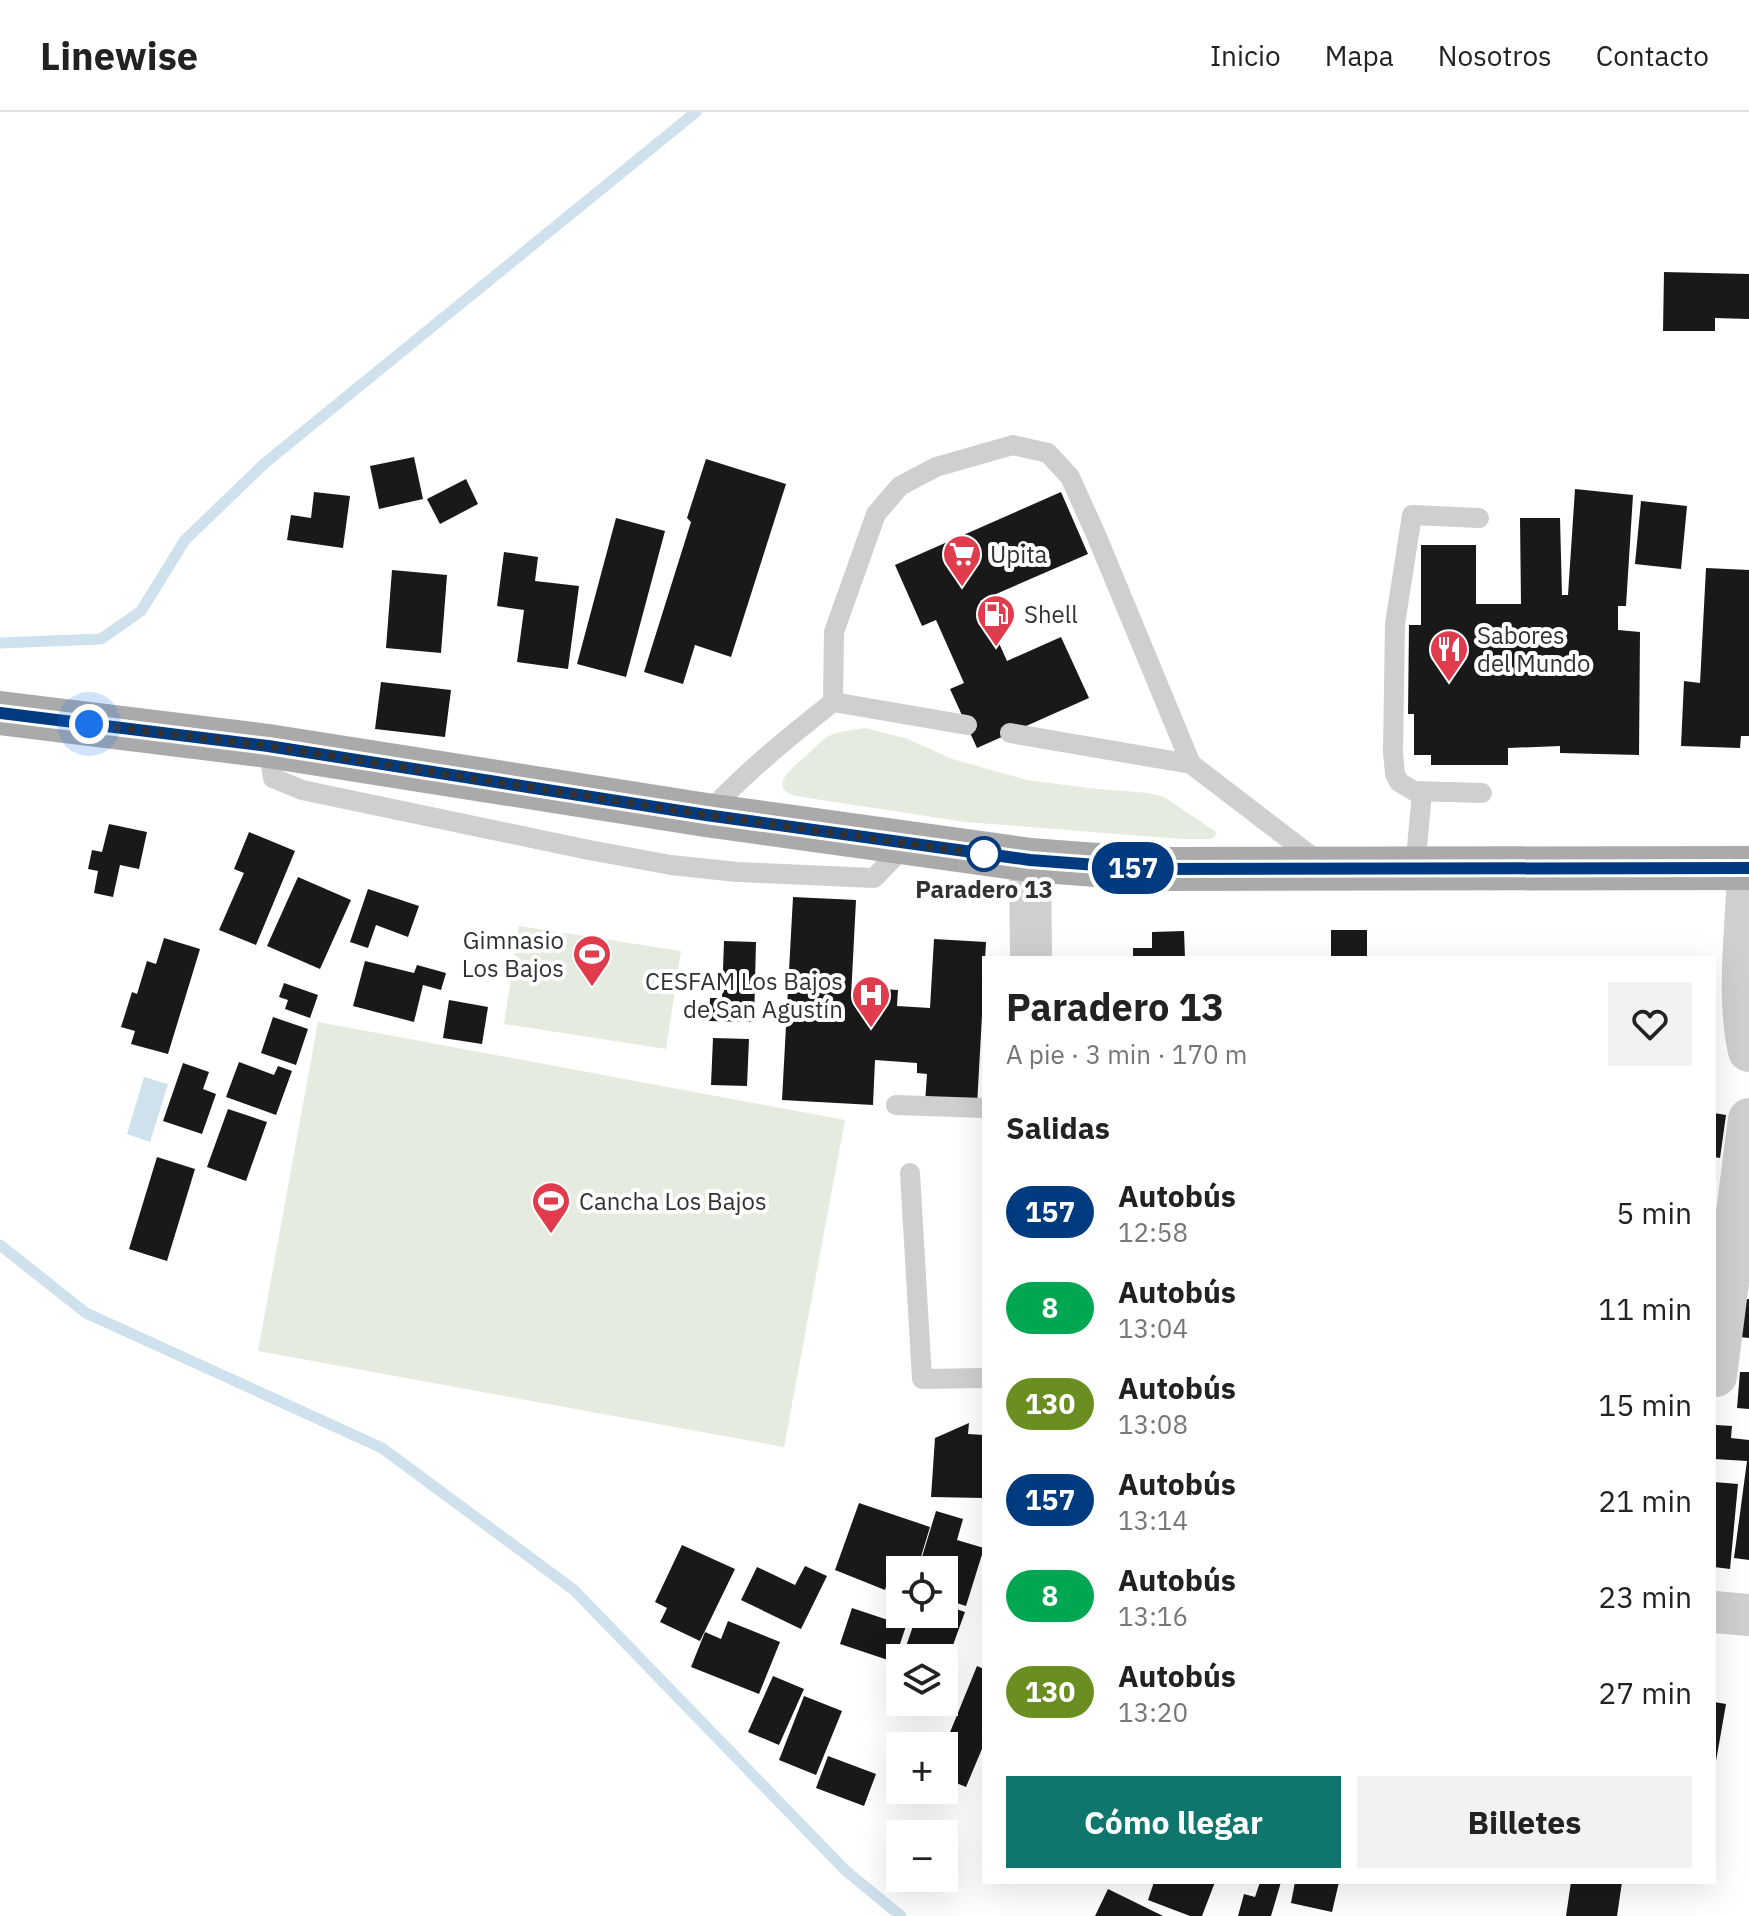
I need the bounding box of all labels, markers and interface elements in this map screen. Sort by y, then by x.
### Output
text: Linewise [40,31,198,80]
text: Inicio [1210,37,1281,74]
text: Mapa [1325,37,1394,74]
text: Nosotros [1438,37,1552,74]
text: Contacto [1596,37,1709,74]
supermarket icon: Upita [941,533,983,588]
place label: Upita [990,538,1048,570]
fuel station icon: Shell [975,593,1017,648]
place label: Shell [1024,598,1078,630]
place label: Sabores del Mundo [1477,619,1590,679]
restaurant icon: Sabores del Mundo [1428,628,1470,683]
your location [69,704,109,744]
marker: Paradero 13 [967,837,1001,871]
line badge: 157 [1087,842,1179,894]
text: 157 [1108,849,1158,886]
place label: Paradero 13 [915,873,1053,905]
place label: Gimnasio Los Bajos [462,924,564,984]
sports icon: Gimnasio Los Bajos [571,933,613,988]
place label: CESFAM Los Bajos de San Agustín [645,965,843,1025]
hospital icon: CESFAM Los Bajos de San Agustín [850,974,892,1029]
text: Paradero 13 [1006,982,1224,1031]
button: heart [1608,982,1692,1066]
text: A pie · 3 min · 170 m [1006,1037,1248,1071]
text: Salidas [1006,1108,1110,1147]
text: Autobús [1118,1176,1236,1215]
sports icon: Cancha Los Bajos [530,1180,572,1235]
place label: Cancha Los Bajos [579,1185,767,1217]
text: 157 [1025,1193,1075,1230]
text: 5 min [1616,1193,1692,1232]
text: 12:58 [1118,1215,1188,1249]
text: Autobús [1118,1272,1236,1311]
text: 8 [1042,1289,1058,1326]
text: 11 min [1598,1289,1692,1328]
text: 13:04 [1118,1311,1188,1345]
text: Autobús [1118,1368,1236,1407]
text: 130 [1025,1385,1075,1422]
text: 15 min [1598,1385,1692,1424]
text: 13:08 [1118,1407,1188,1441]
text: Autobús [1118,1464,1236,1503]
text: 157 [1025,1481,1075,1518]
text: 21 min [1598,1481,1692,1520]
text: 13:14 [1118,1503,1188,1537]
map controls [886,1556,958,1892]
button: locate [886,1556,958,1628]
text: Autobús [1118,1560,1236,1599]
text: 8 [1042,1577,1058,1614]
text: 23 min [1598,1577,1692,1616]
text: 13:16 [1118,1599,1188,1633]
button: layers [886,1644,958,1716]
text: Autobús [1118,1656,1236,1695]
text: 130 [1025,1673,1075,1710]
text: 27 min [1598,1673,1692,1712]
text: 13:20 [1118,1695,1188,1729]
button: + [886,1732,958,1804]
button: Cómo llegar [1006,1776,1341,1868]
button: Billetes [1357,1776,1692,1868]
button: − [886,1820,958,1892]

